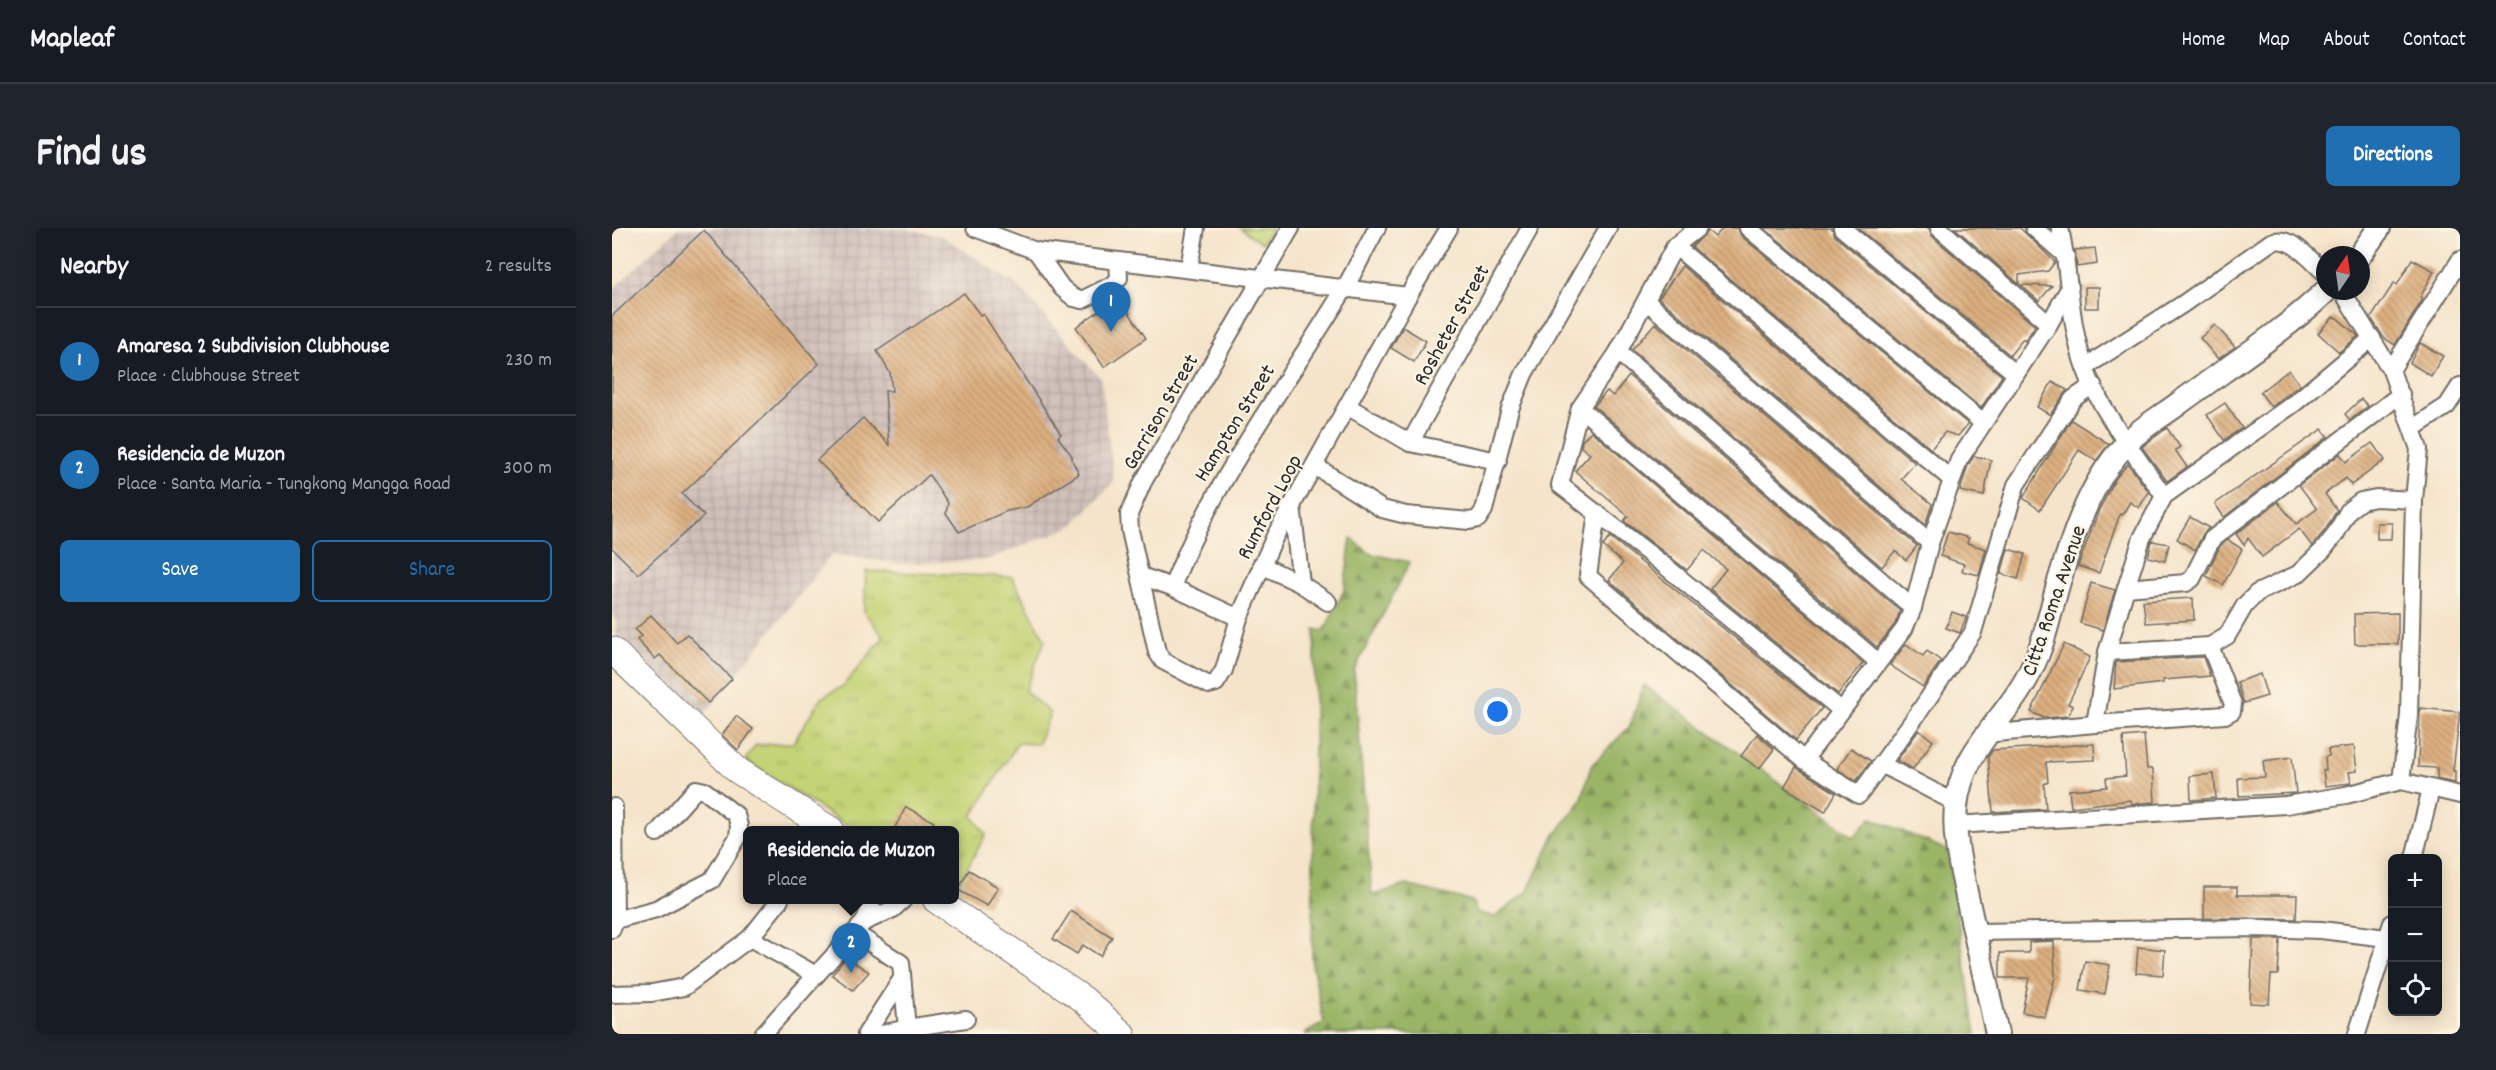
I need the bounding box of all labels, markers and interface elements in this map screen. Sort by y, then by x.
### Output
text: Mapleaf [30,21,114,61]
text: Home [2181,26,2225,56]
text: Map [2258,26,2290,56]
text: About [2323,26,2370,56]
text: Contact [2403,26,2466,56]
text: Find us [36,126,147,186]
button: Directions [2326,126,2460,186]
north arrow [2316,246,2370,300]
text: Nearby [60,249,128,286]
text: 2 results [485,253,552,281]
street label: Rosheter Street [1407,260,1499,392]
pin: 1 [1092,282,1130,332]
text: Amaresa 2 Subdivision Clubhouse [117,332,390,363]
text: 1 [77,347,82,375]
text: 230 m [505,347,552,375]
street label: Garrison Street [1116,349,1208,477]
street label: Hampton Street [1187,359,1284,489]
text: Place · Clubhouse Street [117,363,300,391]
text: Residencia de Muzon [117,440,285,471]
street label: Rumford Loop [1230,450,1312,566]
text: 2 [75,455,84,483]
text: 300 m [503,455,552,483]
text: Place · Santa Maria - Tungkong Mangga Road [117,471,451,499]
street label: Citta Roma Avenue [2015,522,2096,681]
button: Save [60,540,300,602]
button: Share [312,540,552,602]
your location [1483,697,1512,726]
popup [743,826,959,904]
text: Residencia de Muzon [767,836,935,867]
map controls [2388,854,2442,1016]
button: + [2388,854,2442,908]
text: Place [767,867,807,895]
button: − [2388,908,2442,962]
pin: 2 [832,924,870,973]
button: locate [2388,962,2442,1016]

